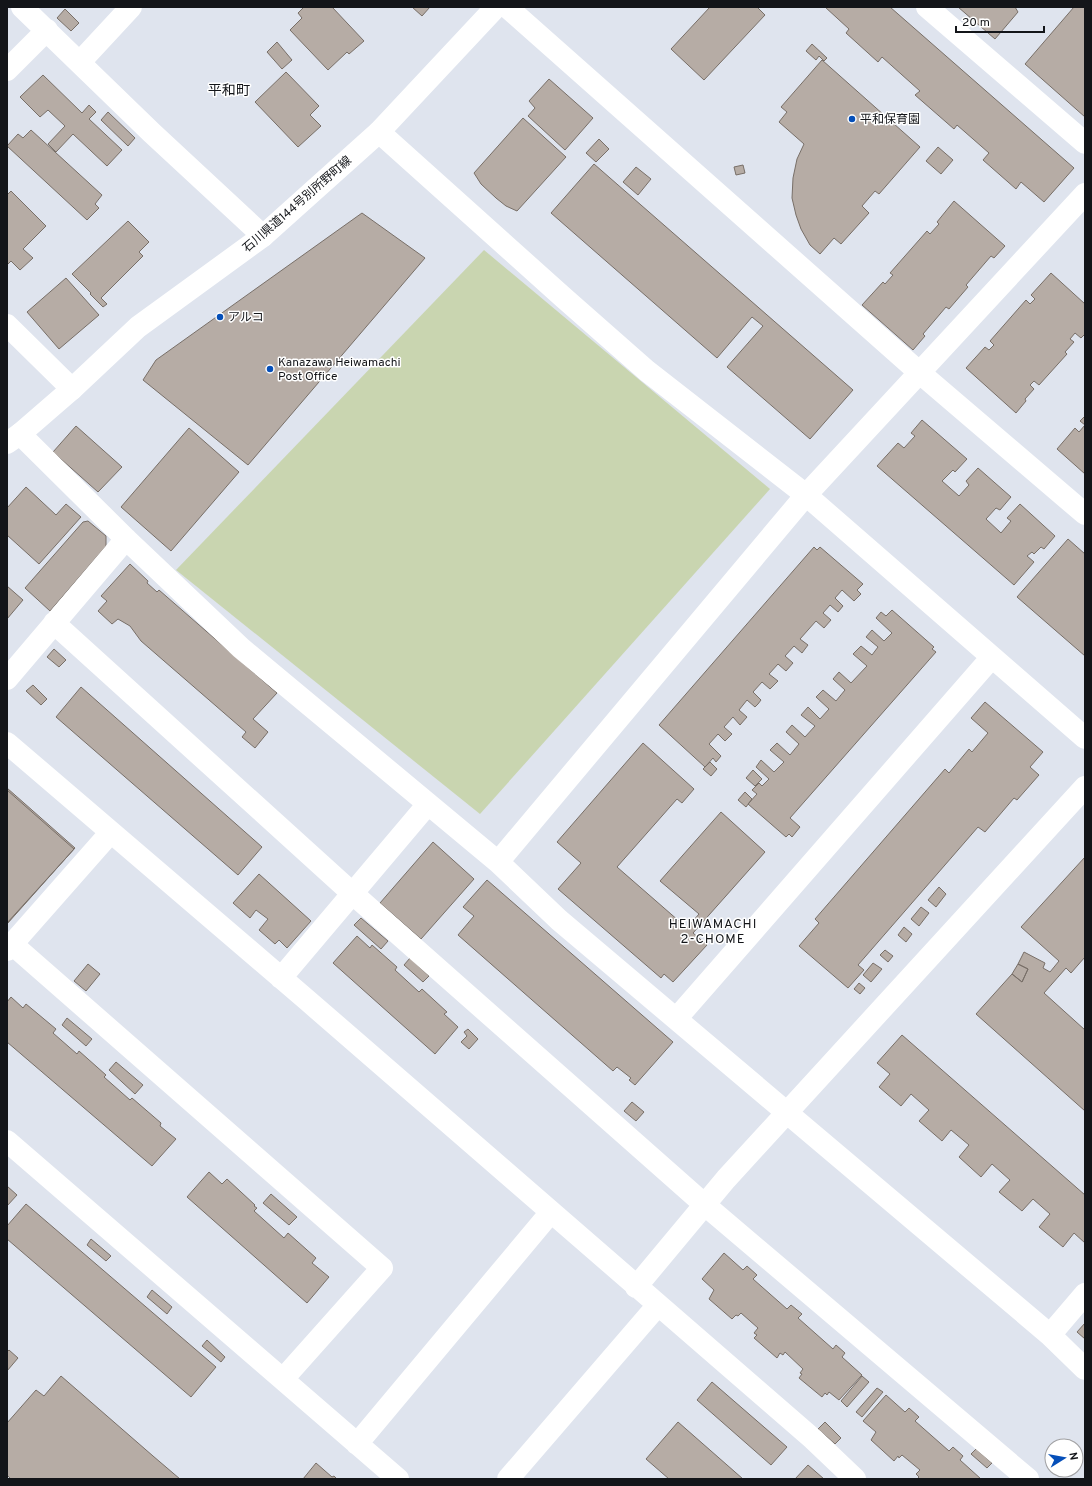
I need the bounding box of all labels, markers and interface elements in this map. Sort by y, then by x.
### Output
scale bar [956,8,1044,34]
text: 20 m [962,15,990,31]
district label: 平和町 [208,83,250,100]
place label: 平和保育園 [860,112,920,128]
marker: 平和保育園 [847,114,857,124]
street label: 石川県道144号別所野町線 [240,153,355,256]
place label: アルコ [228,310,264,326]
marker: アルコ [215,312,225,322]
place label: Kanazawa Heiwamachi Post Office [278,355,401,385]
marker: Kanazawa Heiwamachi Post Office [265,364,275,374]
district label: HEIWAMACHI 2-CHOME [669,917,757,948]
north arrow [1044,1438,1084,1478]
text: N [1065,1451,1080,1461]

